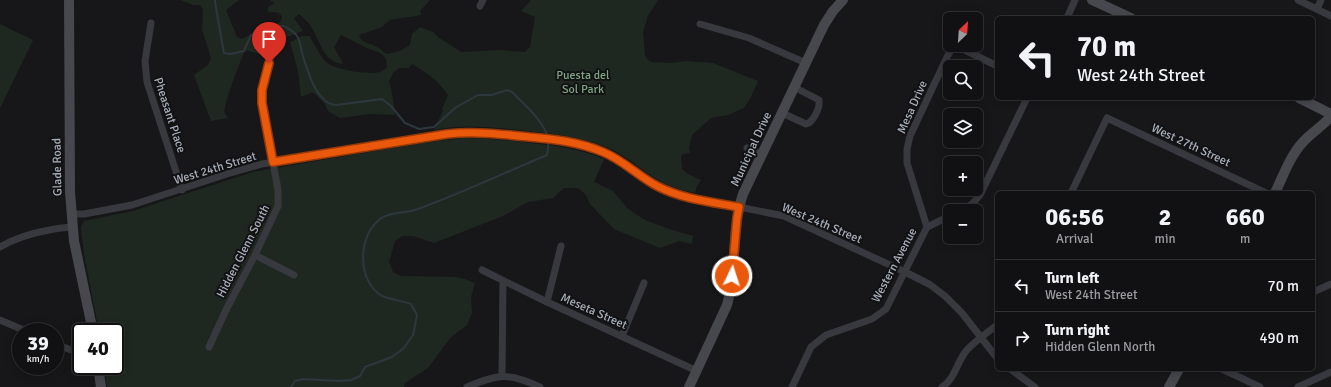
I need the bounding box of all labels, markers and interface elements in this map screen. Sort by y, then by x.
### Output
north arrow [943,12,983,52]
map controls [943,12,983,244]
pin [252,22,286,63]
icon: arrive [258,28,280,50]
text: 70 m [1077,30,1136,64]
icon: left [1011,32,1063,84]
button: search [943,60,983,100]
text: West 24th Street [1077,64,1205,86]
park label: Puesta del Sol Park [556,68,610,97]
street label: Pheasant Place [150,76,189,155]
street label: Mesa Drive [894,78,931,136]
button: layers [943,108,983,148]
street label: Municipal Drive [728,110,775,189]
street label: West 27th Street [1149,121,1233,170]
street label: Glade Road [49,138,66,196]
street label: West 24th Street [172,149,258,188]
button: + [943,156,983,196]
street label: West 24th Street [780,200,864,247]
street label: Hidden Glenn South [214,202,273,300]
text: 06:56 [1045,202,1104,232]
text: 2 [1159,202,1171,232]
text: 660 [1226,202,1265,232]
button: − [943,204,983,244]
street label: Western Avenue [869,225,920,305]
text: Arrival [1056,231,1093,247]
text: min [1155,231,1176,247]
text: m [1240,231,1250,247]
position arrow [711,255,753,297]
text: Turn left [1045,269,1099,287]
icon: left [1011,275,1033,297]
text: 70 m [1268,277,1299,295]
text: West 24th Street [1045,287,1138,303]
street label: Meseta Street [558,290,629,333]
text: Turn right [1045,321,1110,339]
speed limit sign: 40 [72,323,124,375]
icon: right [1011,327,1033,349]
text: 490 m [1259,329,1299,347]
text: 39 [27,331,49,356]
text: Hidden Glenn North [1045,339,1155,355]
text: km/h [27,353,49,365]

